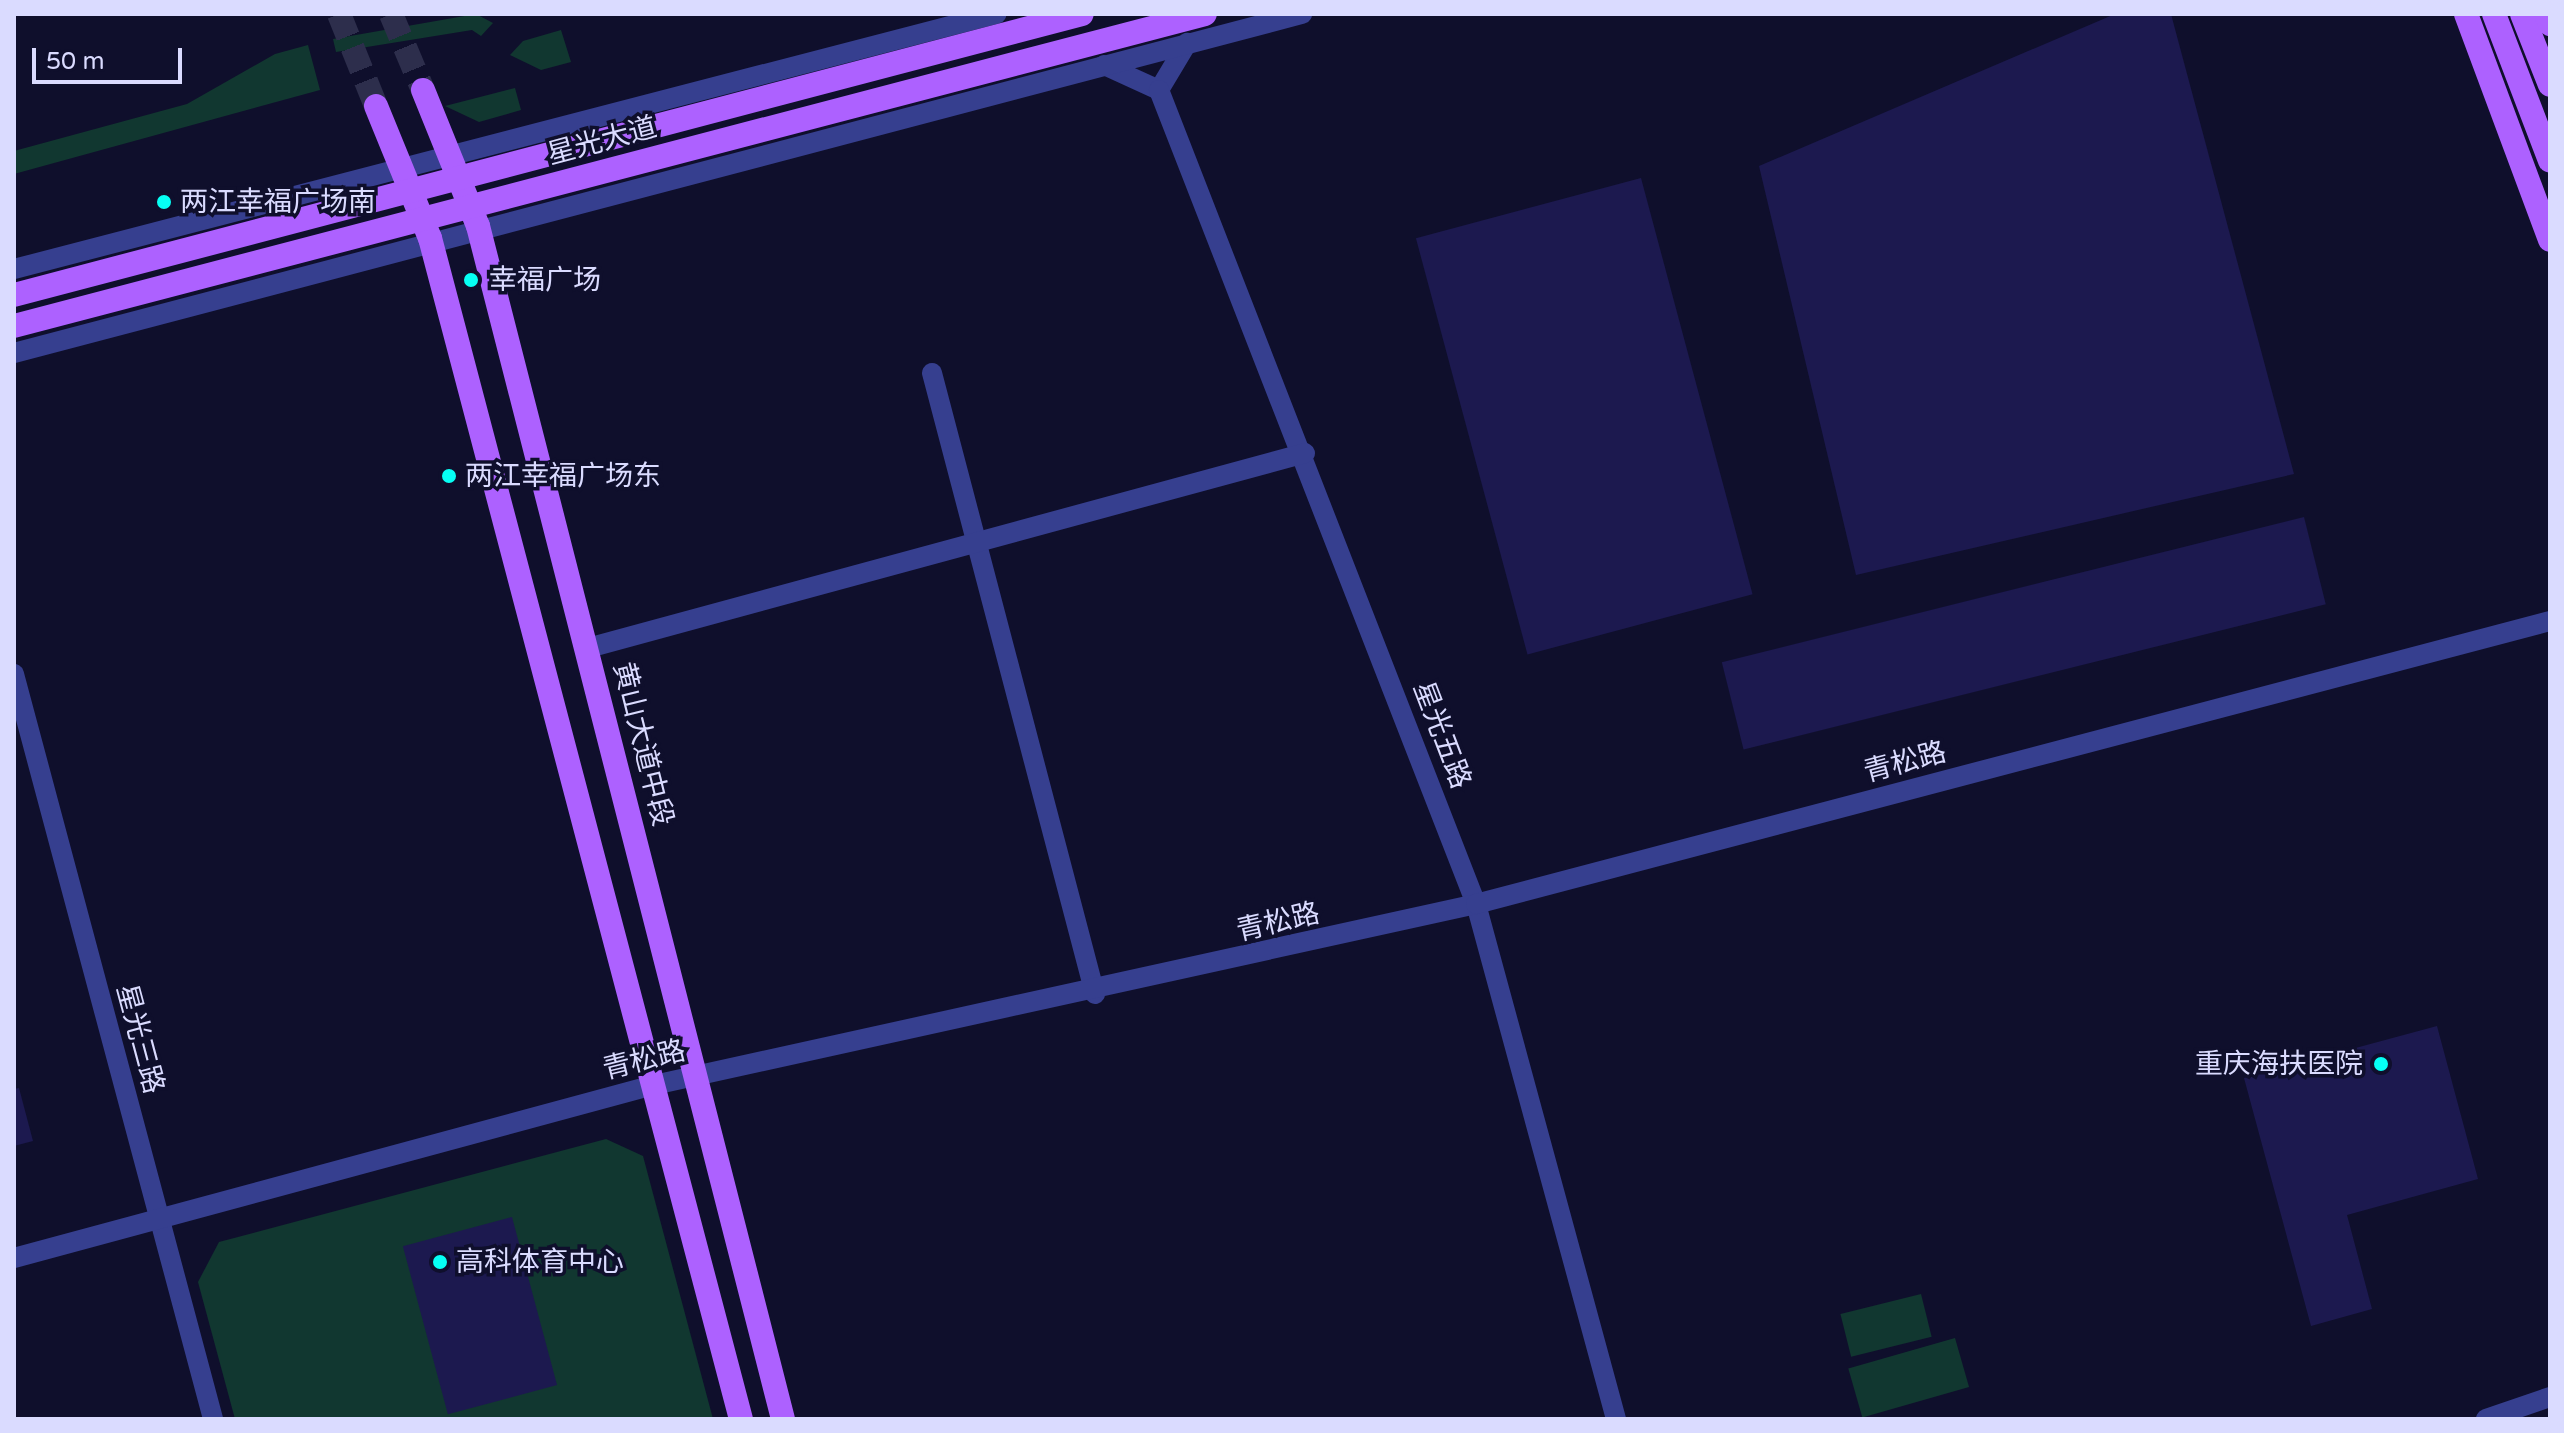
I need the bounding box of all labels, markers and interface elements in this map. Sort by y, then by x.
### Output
scale bar [36,32,186,82]
text: 50 m [46,47,104,76]
street label: 星光大道 [544,110,660,172]
place label: 两江幸福广场南 [180,185,376,219]
marker: 两江幸福广场南 [155,193,173,211]
place label: 幸福广场 [489,263,601,297]
marker: 幸福广场 [460,269,482,291]
place label: 两江幸福广场东 [465,459,661,493]
marker: 两江幸福广场东 [440,467,458,485]
street label: 黄山大道中段 [606,658,680,830]
street label: 星光五路 [1406,677,1478,793]
street label: 青松路 [1860,735,1950,789]
street label: 青松路 [1233,896,1323,948]
street label: 星光三路 [109,981,171,1097]
street label: 青松路 [599,1034,689,1086]
place label: 重庆海扶医院 [2195,1047,2363,1081]
marker: 重庆海扶医院 [2370,1053,2392,1075]
place label: 高科体育中心 [456,1245,624,1279]
marker: 高科体育中心 [431,1253,449,1271]

